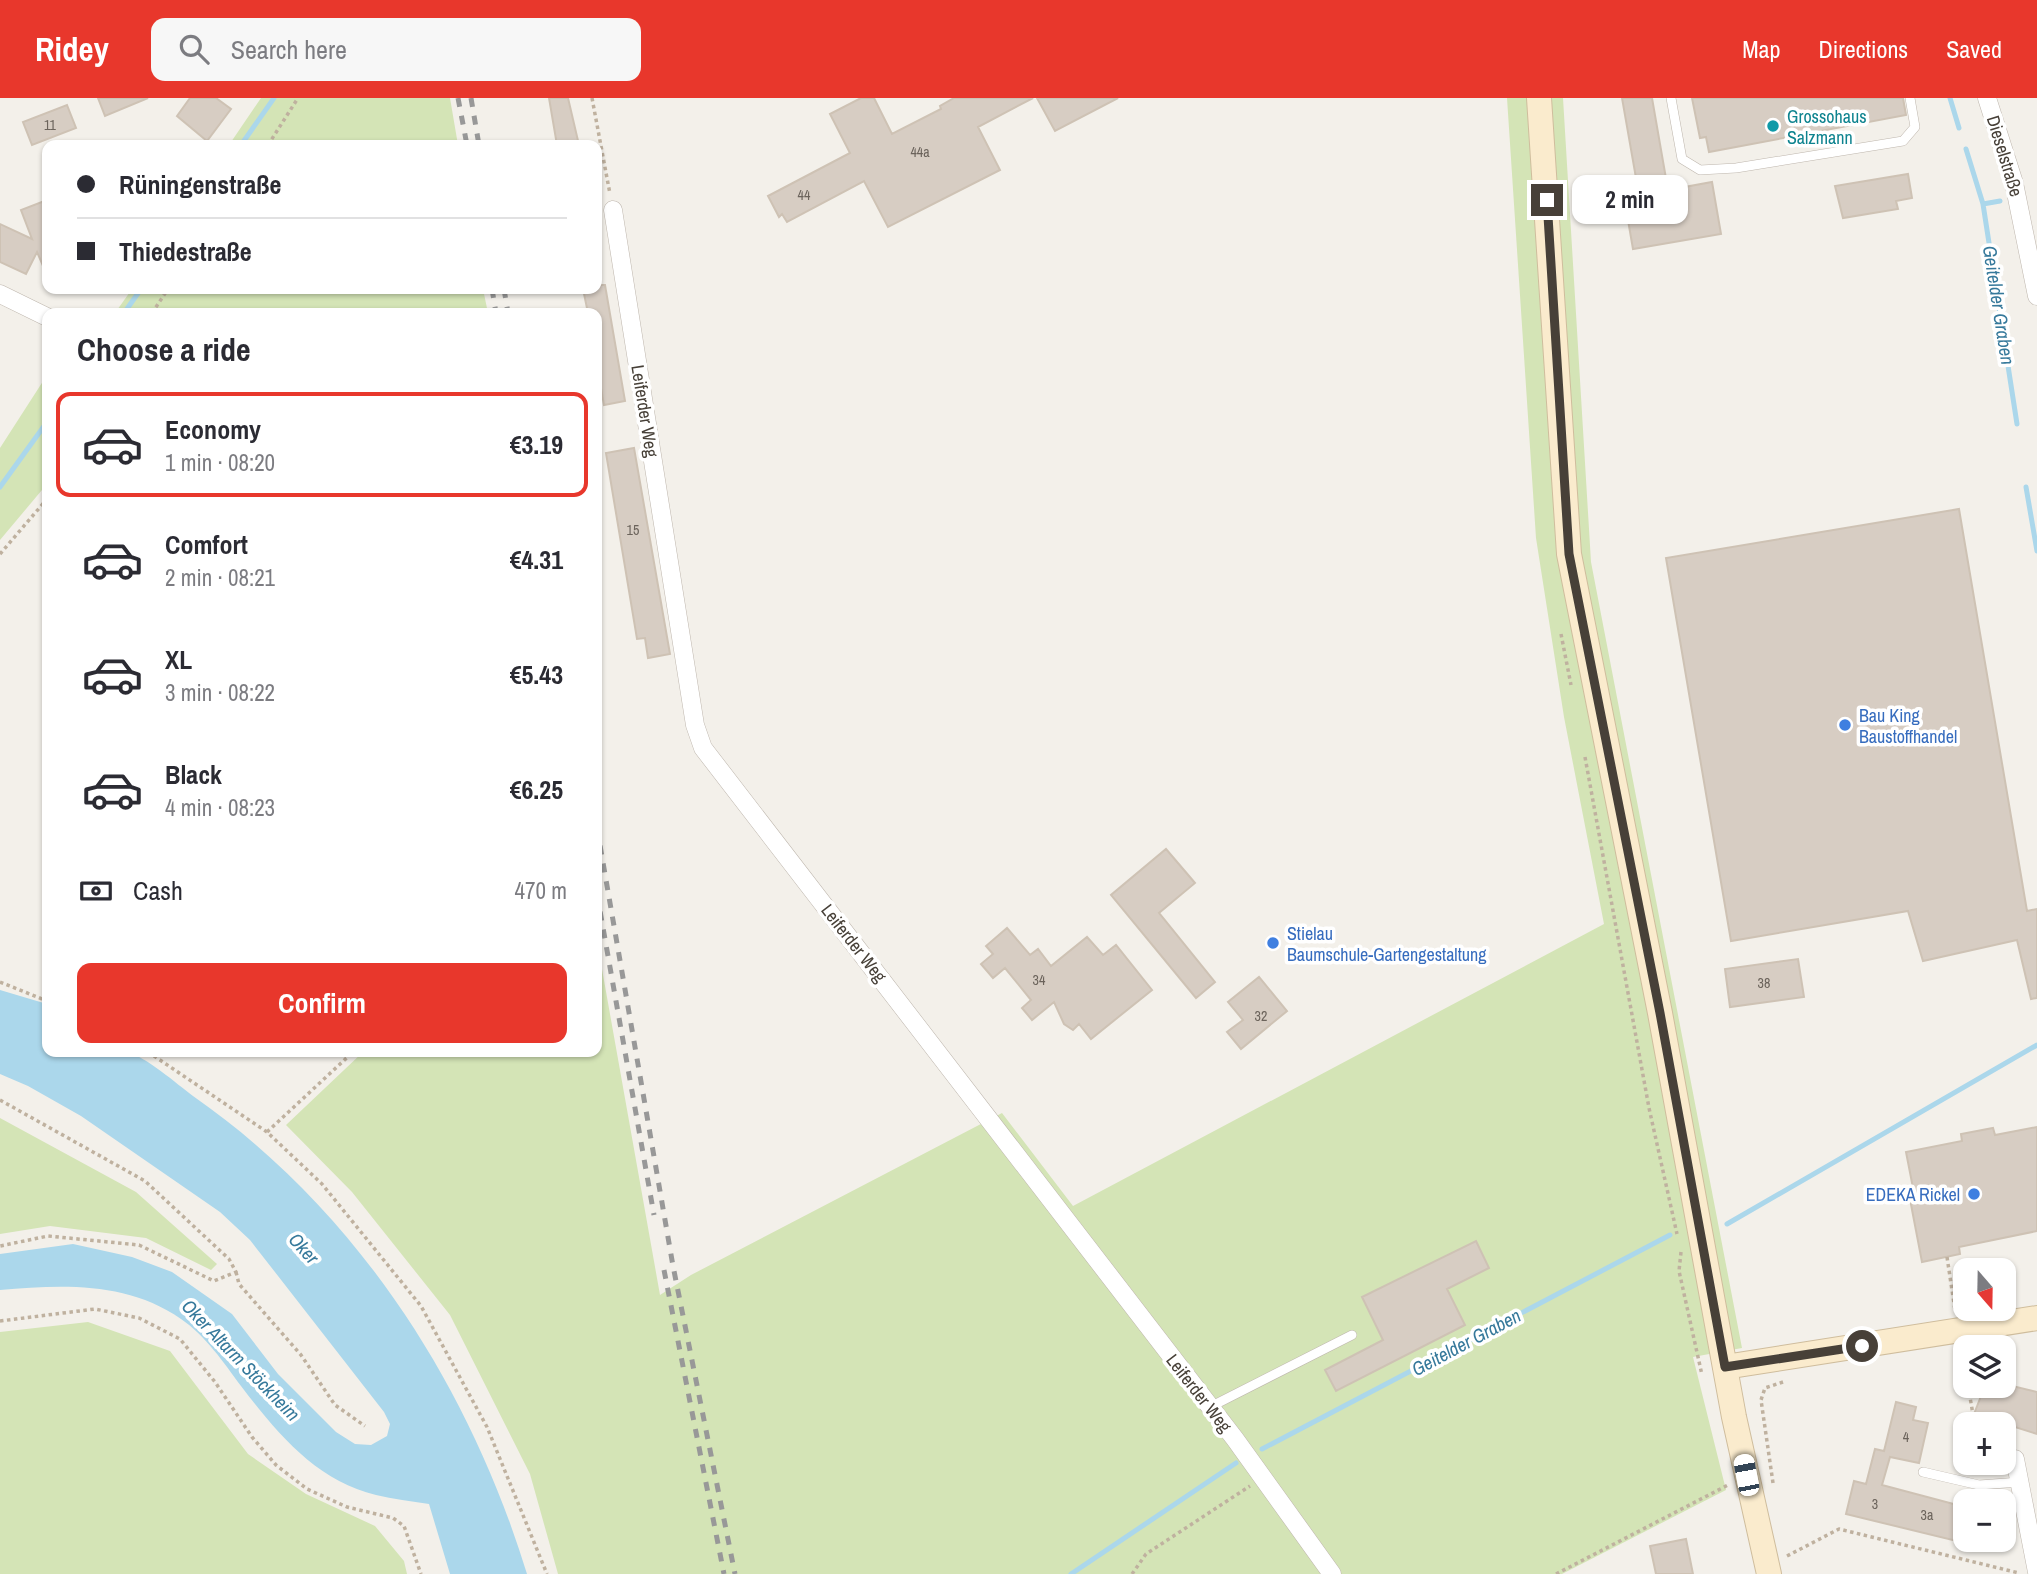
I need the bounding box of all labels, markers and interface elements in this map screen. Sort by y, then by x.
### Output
search box [151,18,641,81]
text: Ridey [35,27,109,71]
icon: search [175,30,213,68]
text: Search here [231,32,347,67]
text: Map [1742,33,1780,65]
text: Directions [1818,33,1908,65]
text: Saved [1946,33,2002,65]
place label: Grossohaus Salzmann [1787,104,1867,150]
street label: Dieselstraße [1981,112,2029,200]
house number: 11 [44,116,57,134]
marker: Grossohaus Salzmann [1765,118,1781,134]
house number: 44a [910,143,930,161]
text: Rüningenstraße [119,167,281,202]
callout: 2 min [1572,176,1687,224]
route end [1531,184,1563,216]
text: 2 min [1605,184,1655,215]
house number: 44 [798,186,811,204]
text: Thiedestraße [119,234,252,269]
water label: Geitelder Graben [1977,244,2021,366]
text: Choose a ride [77,328,251,371]
street label: Leiferder Weg [625,363,665,460]
text: Economy [165,412,261,447]
icon: car [81,413,144,476]
text: €3.19 [510,427,563,462]
text: 1 min · 08:20 [165,447,275,478]
house number: 15 [627,521,639,539]
text: Comfort [165,527,248,562]
icon: car [81,528,144,591]
text: €4.31 [510,542,563,577]
text: 2 min · 08:21 [165,562,275,593]
text: XL [165,642,192,677]
icon: car [81,643,144,706]
text: €5.43 [510,657,563,692]
text: 3 min · 08:22 [165,677,275,708]
place label: Bau King Baustoffhandel [1859,703,1957,749]
marker: Bau King Baustoffhandel [1837,717,1853,733]
text: Black [165,757,222,792]
icon: car [81,758,144,821]
text: €6.25 [510,772,563,807]
text: 4 min · 08:23 [165,792,275,823]
icon: cash [77,872,115,910]
text: Cash [133,873,183,908]
text: 470 m [515,875,567,906]
street label: Leiferder Weg [815,899,893,988]
place label: Stielau Baumschule-Gartengestaltung [1287,921,1487,967]
marker: Stielau Baumschule-Gartengestaltung [1265,935,1281,951]
button: Confirm [77,963,567,1043]
house number: 34 [1033,971,1046,989]
house number: 38 [1758,974,1770,992]
house number: 32 [1255,1007,1267,1025]
place label: EDEKA Rickel [1866,1182,1960,1207]
marker: EDEKA Rickel [1966,1186,1982,1202]
water label: Oker [283,1227,325,1270]
north arrow [1953,1258,2016,1321]
map controls [1953,1258,2016,1552]
water label: Oker Altarm Stöckheim [176,1293,306,1427]
water label: Geitelder Graben [1407,1302,1525,1382]
route start [1846,1330,1878,1362]
button: layers [1953,1335,2016,1398]
street label: Leiferder Weg [1160,1349,1238,1438]
button: + [1953,1412,2016,1475]
house number: 4 [1903,1428,1910,1446]
car [1732,1452,1761,1498]
button: − [1953,1489,2016,1552]
house number: 3 [1872,1495,1878,1513]
house number: 3a [1921,1506,1934,1524]

